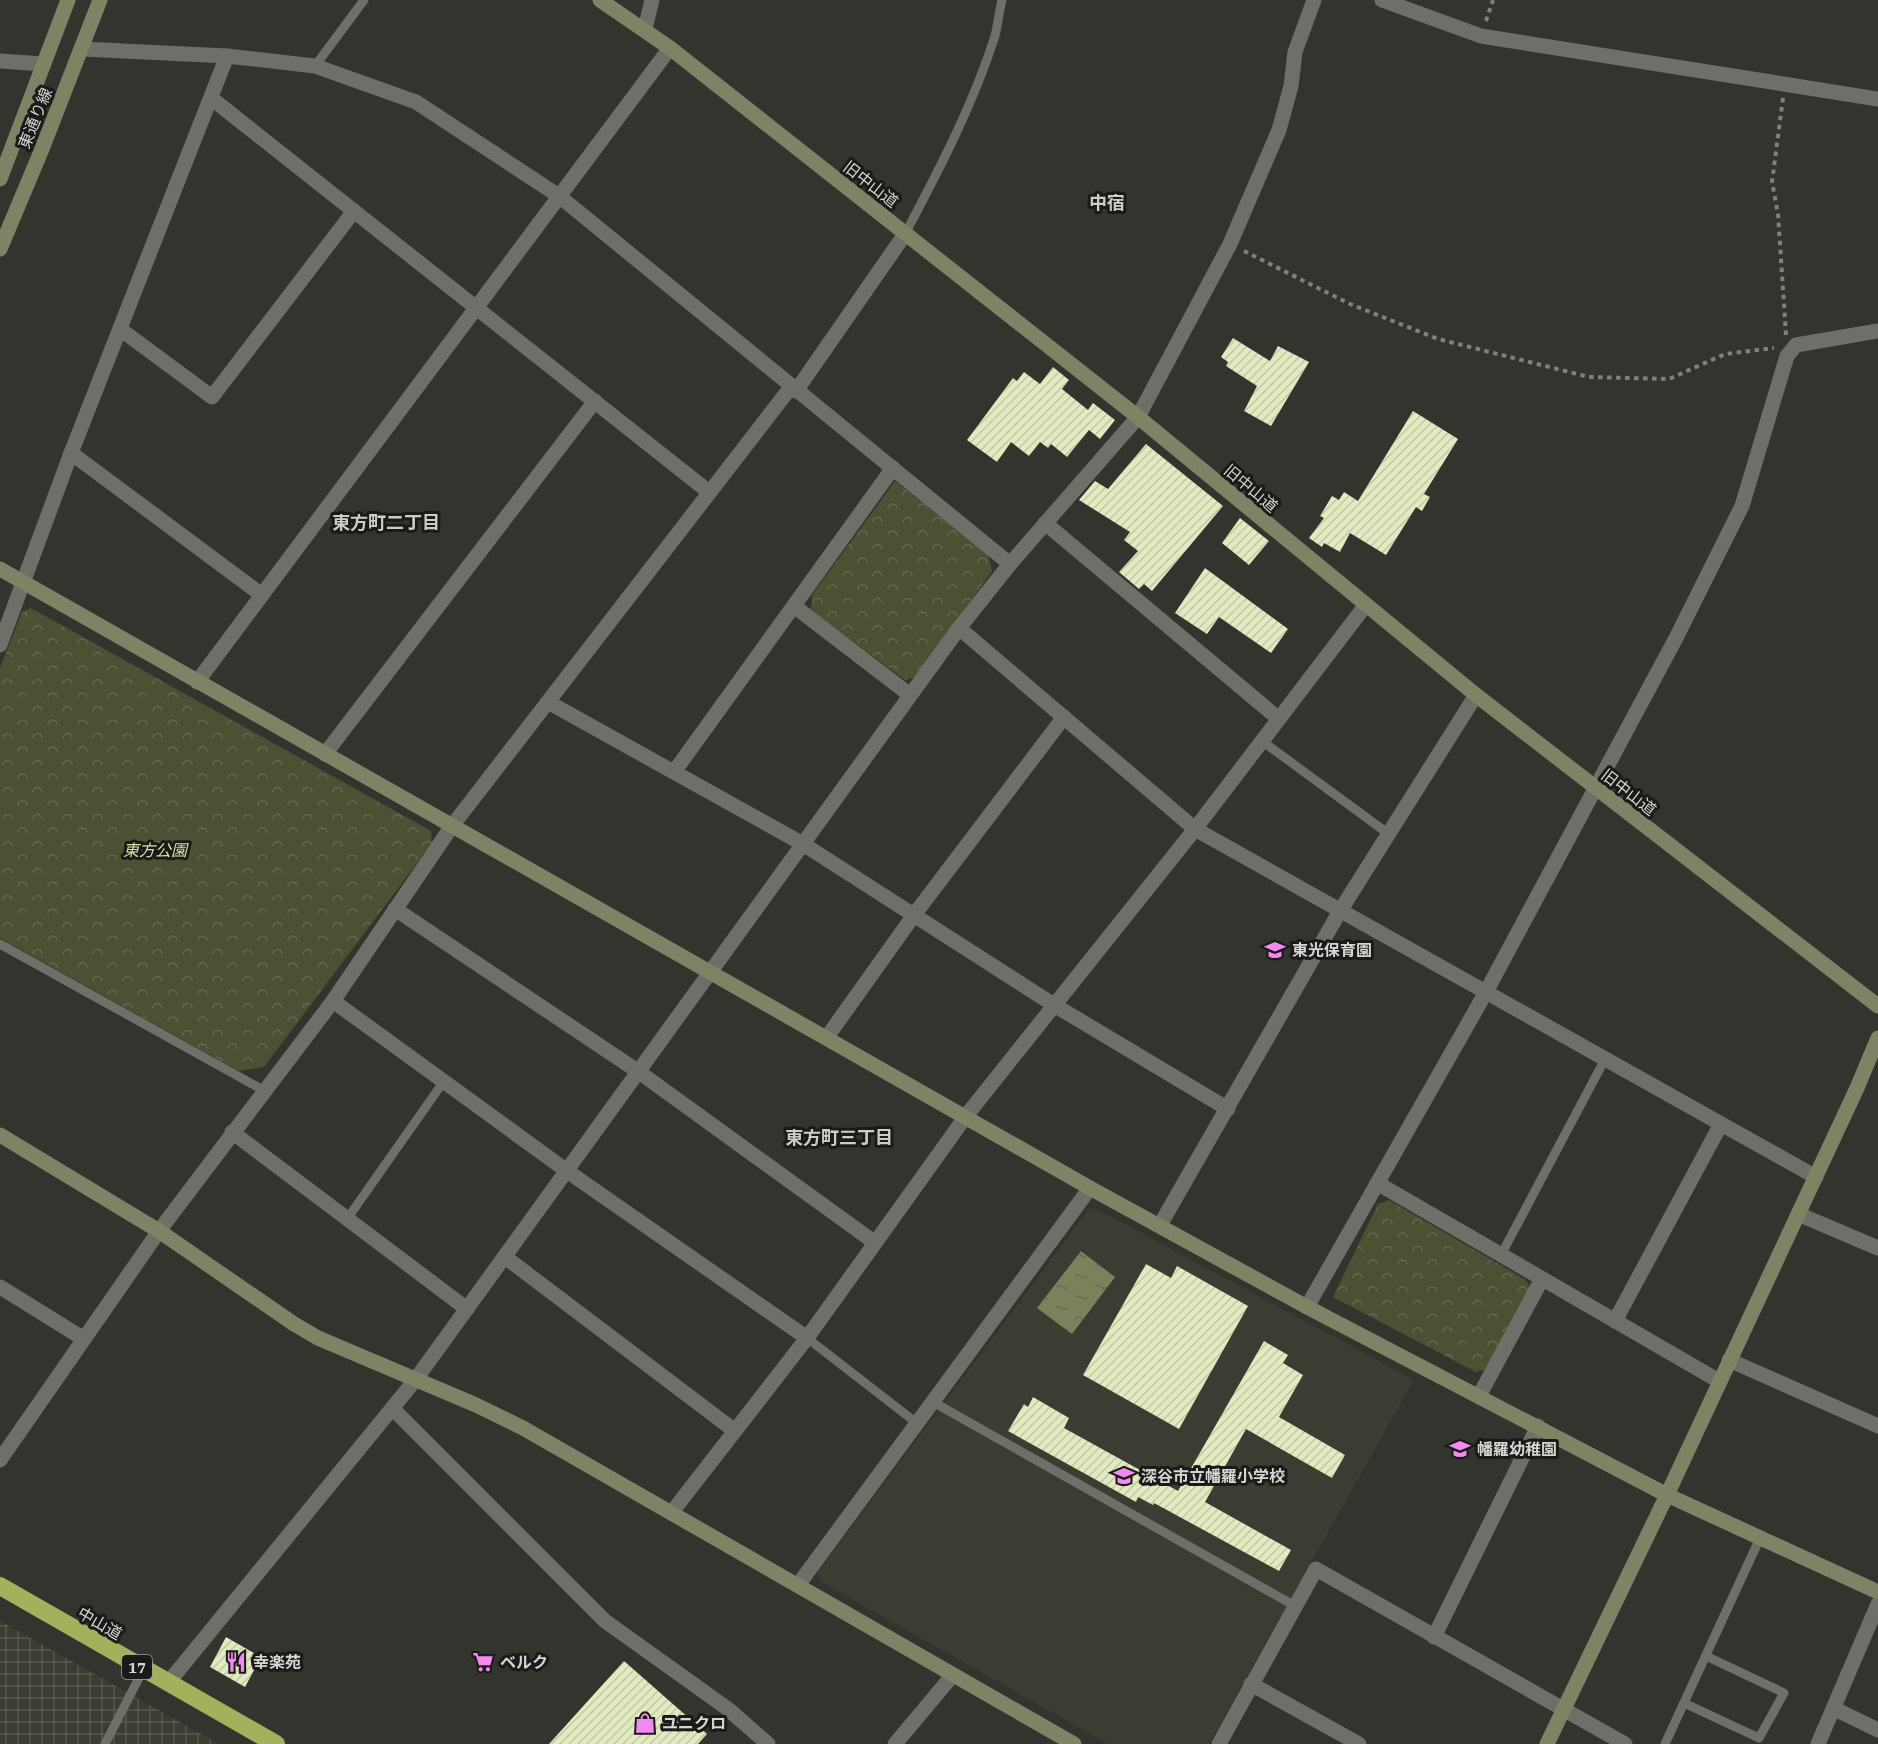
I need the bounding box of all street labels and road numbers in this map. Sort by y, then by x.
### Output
street label: 東通り線 [14,85,56,151]
street label: 旧中山道 [840,156,902,212]
street label: 旧中山道 [1220,460,1282,516]
street label: 旧中山道 [1598,764,1660,820]
street label: 中山道 [74,1602,126,1644]
road number: 17 [122,1655,152,1679]

